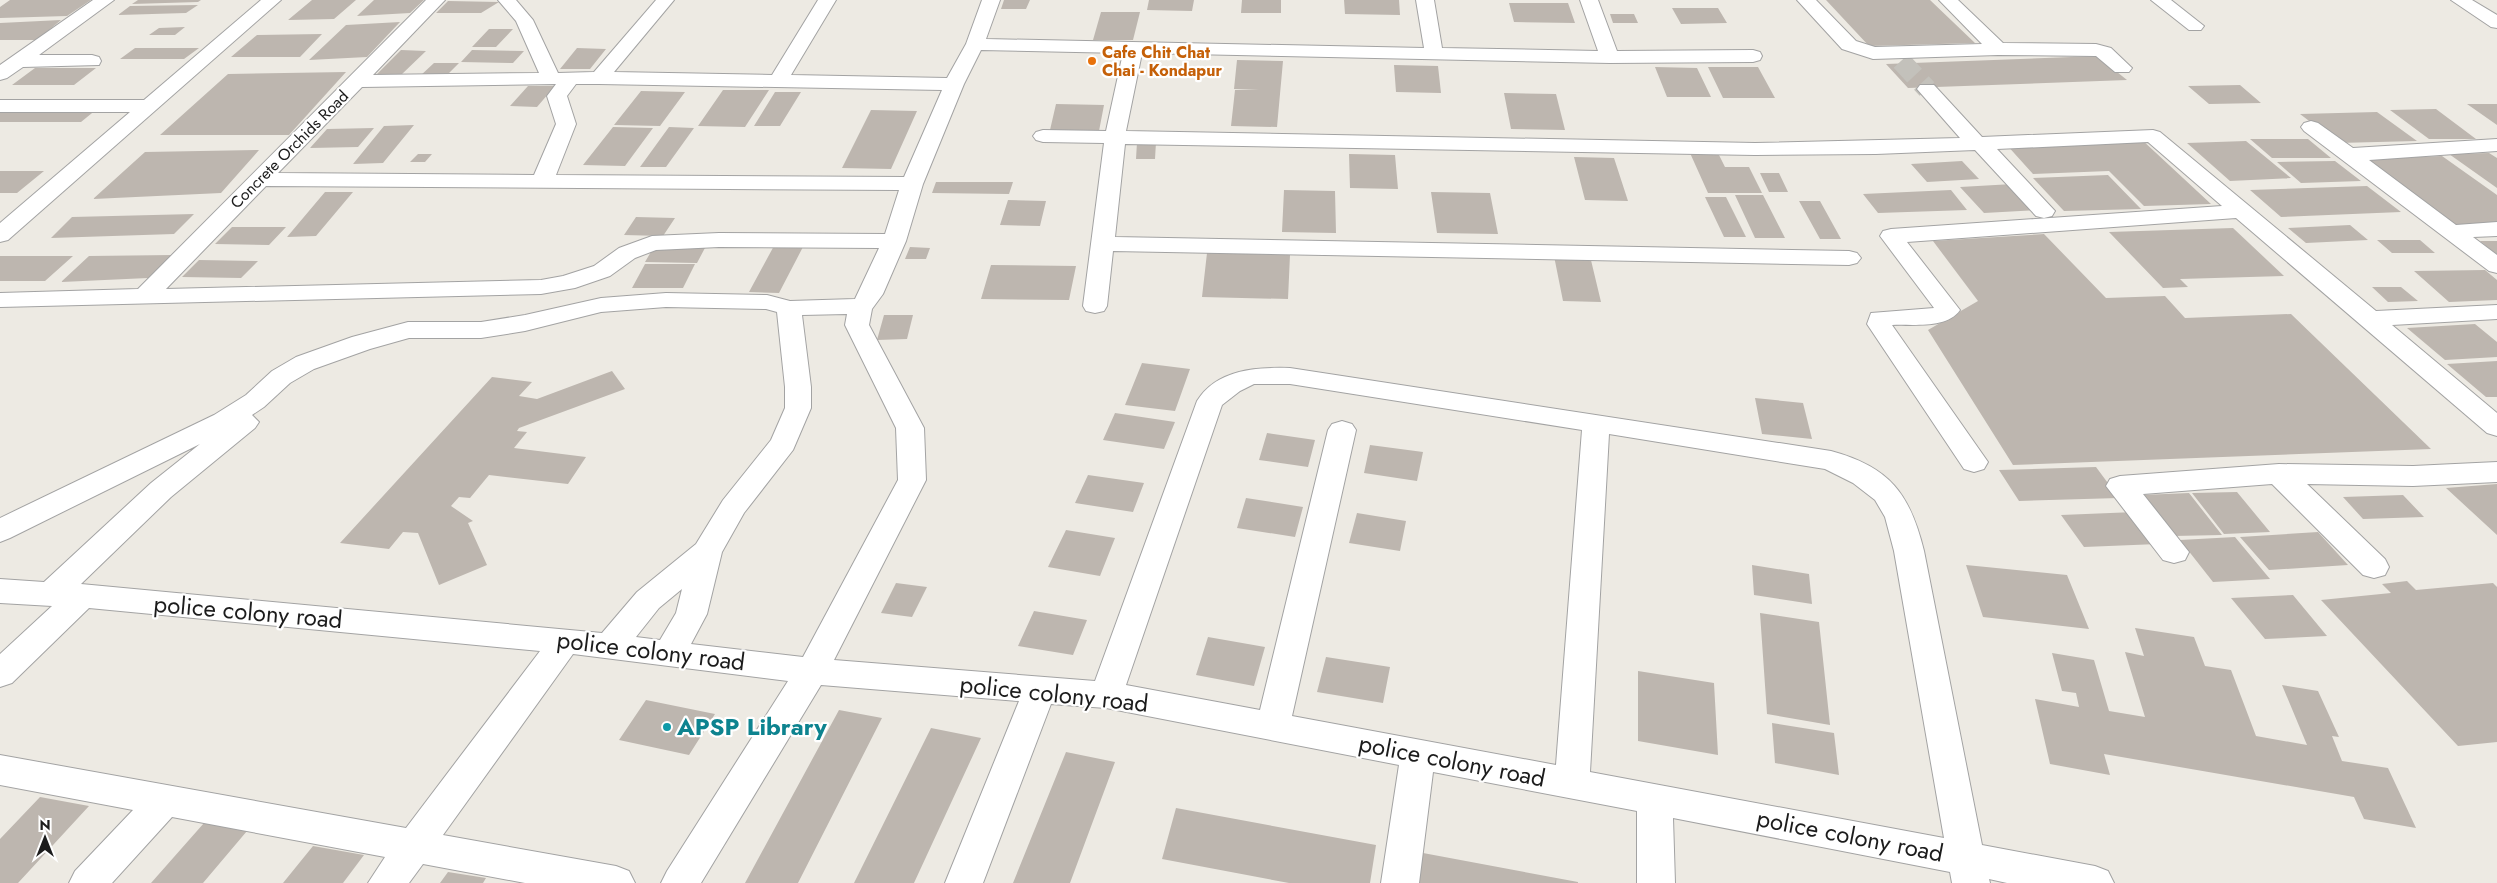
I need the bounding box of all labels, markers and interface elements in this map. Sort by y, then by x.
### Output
place label: Cafe Chit Chat Chai - Kondapur [1102,41,1222,82]
marker: Cafe Chit Chat Chai - Kondapur [1086,55,1098,67]
street label: Concrete Orchids Road [225,85,354,214]
street label: police colony road [152,586,344,637]
street label: police colony road [555,622,747,679]
street label: police colony road [958,666,1150,721]
place label: APSP Library [676,709,827,744]
marker: APSP Library [661,721,673,733]
street label: police colony road [1356,725,1548,796]
street label: police colony road [1754,800,1946,871]
north arrow [20,813,70,863]
text: N [39,815,51,835]

